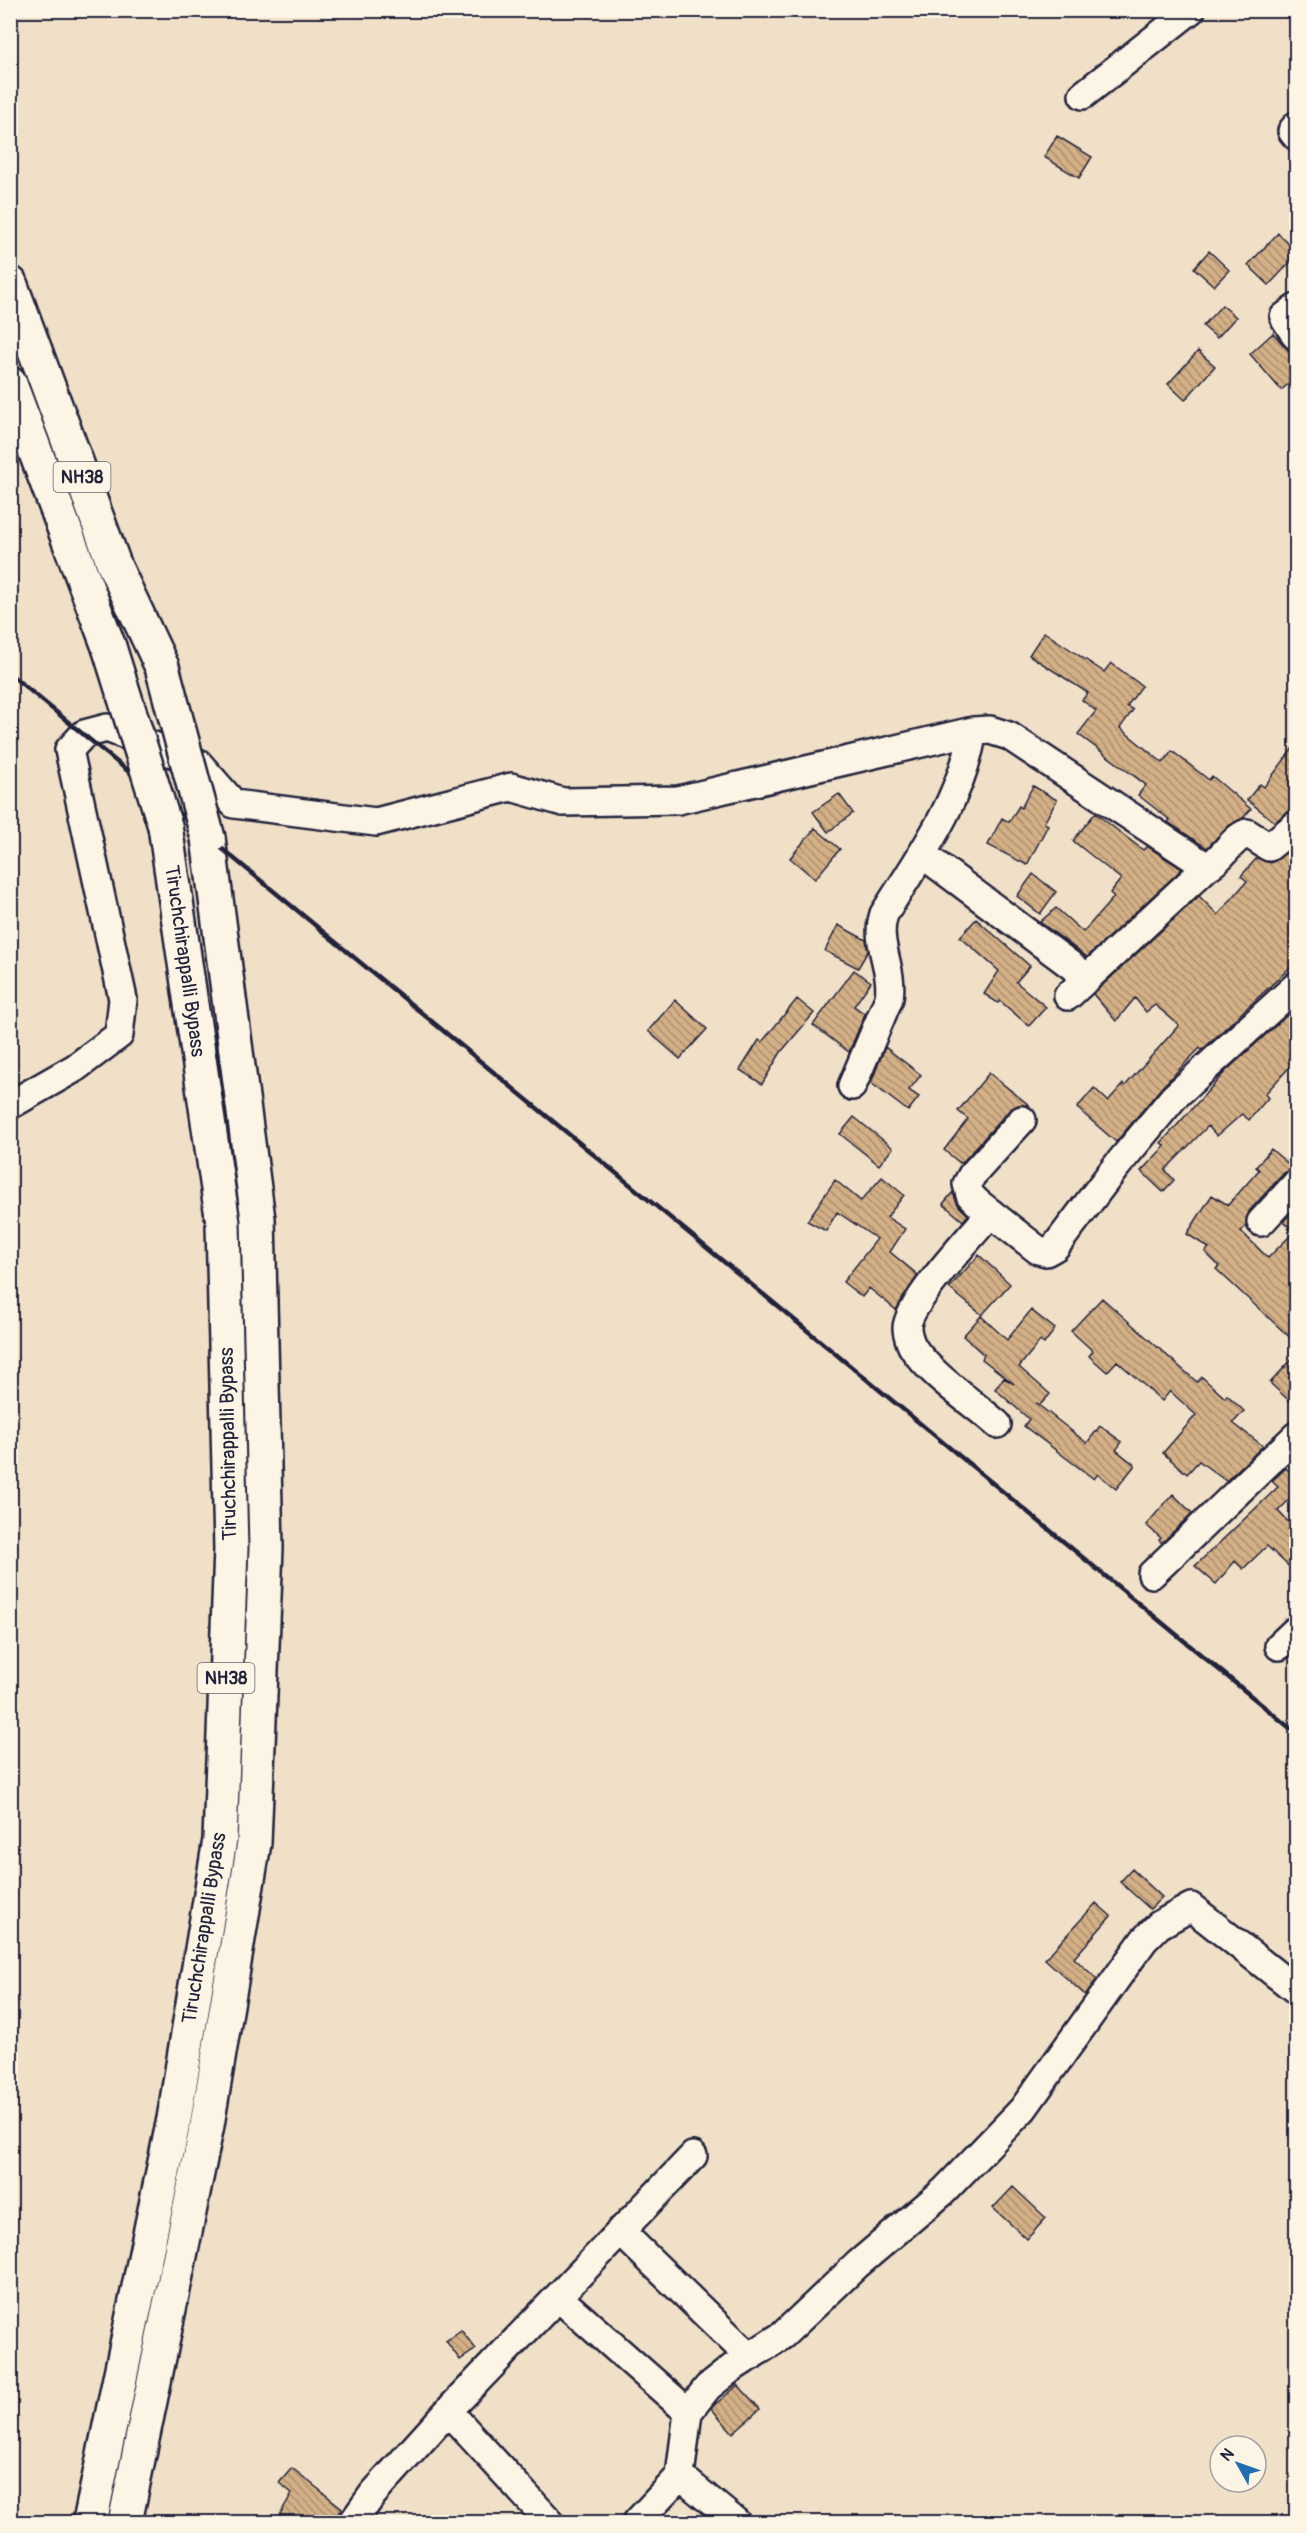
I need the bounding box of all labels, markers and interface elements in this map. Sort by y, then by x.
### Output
road number: NH38 [54,462,110,492]
street label: Tiruchchirappalli Bypass [159,864,211,1058]
street label: Tiruchchirappalli Bypass [214,1347,242,1541]
road number: NH38 [198,1663,254,1693]
street label: Tiruchchirappalli Bypass [177,1831,231,2025]
north arrow [1208,2434,1268,2494]
text: N [1216,2444,1239,2466]

